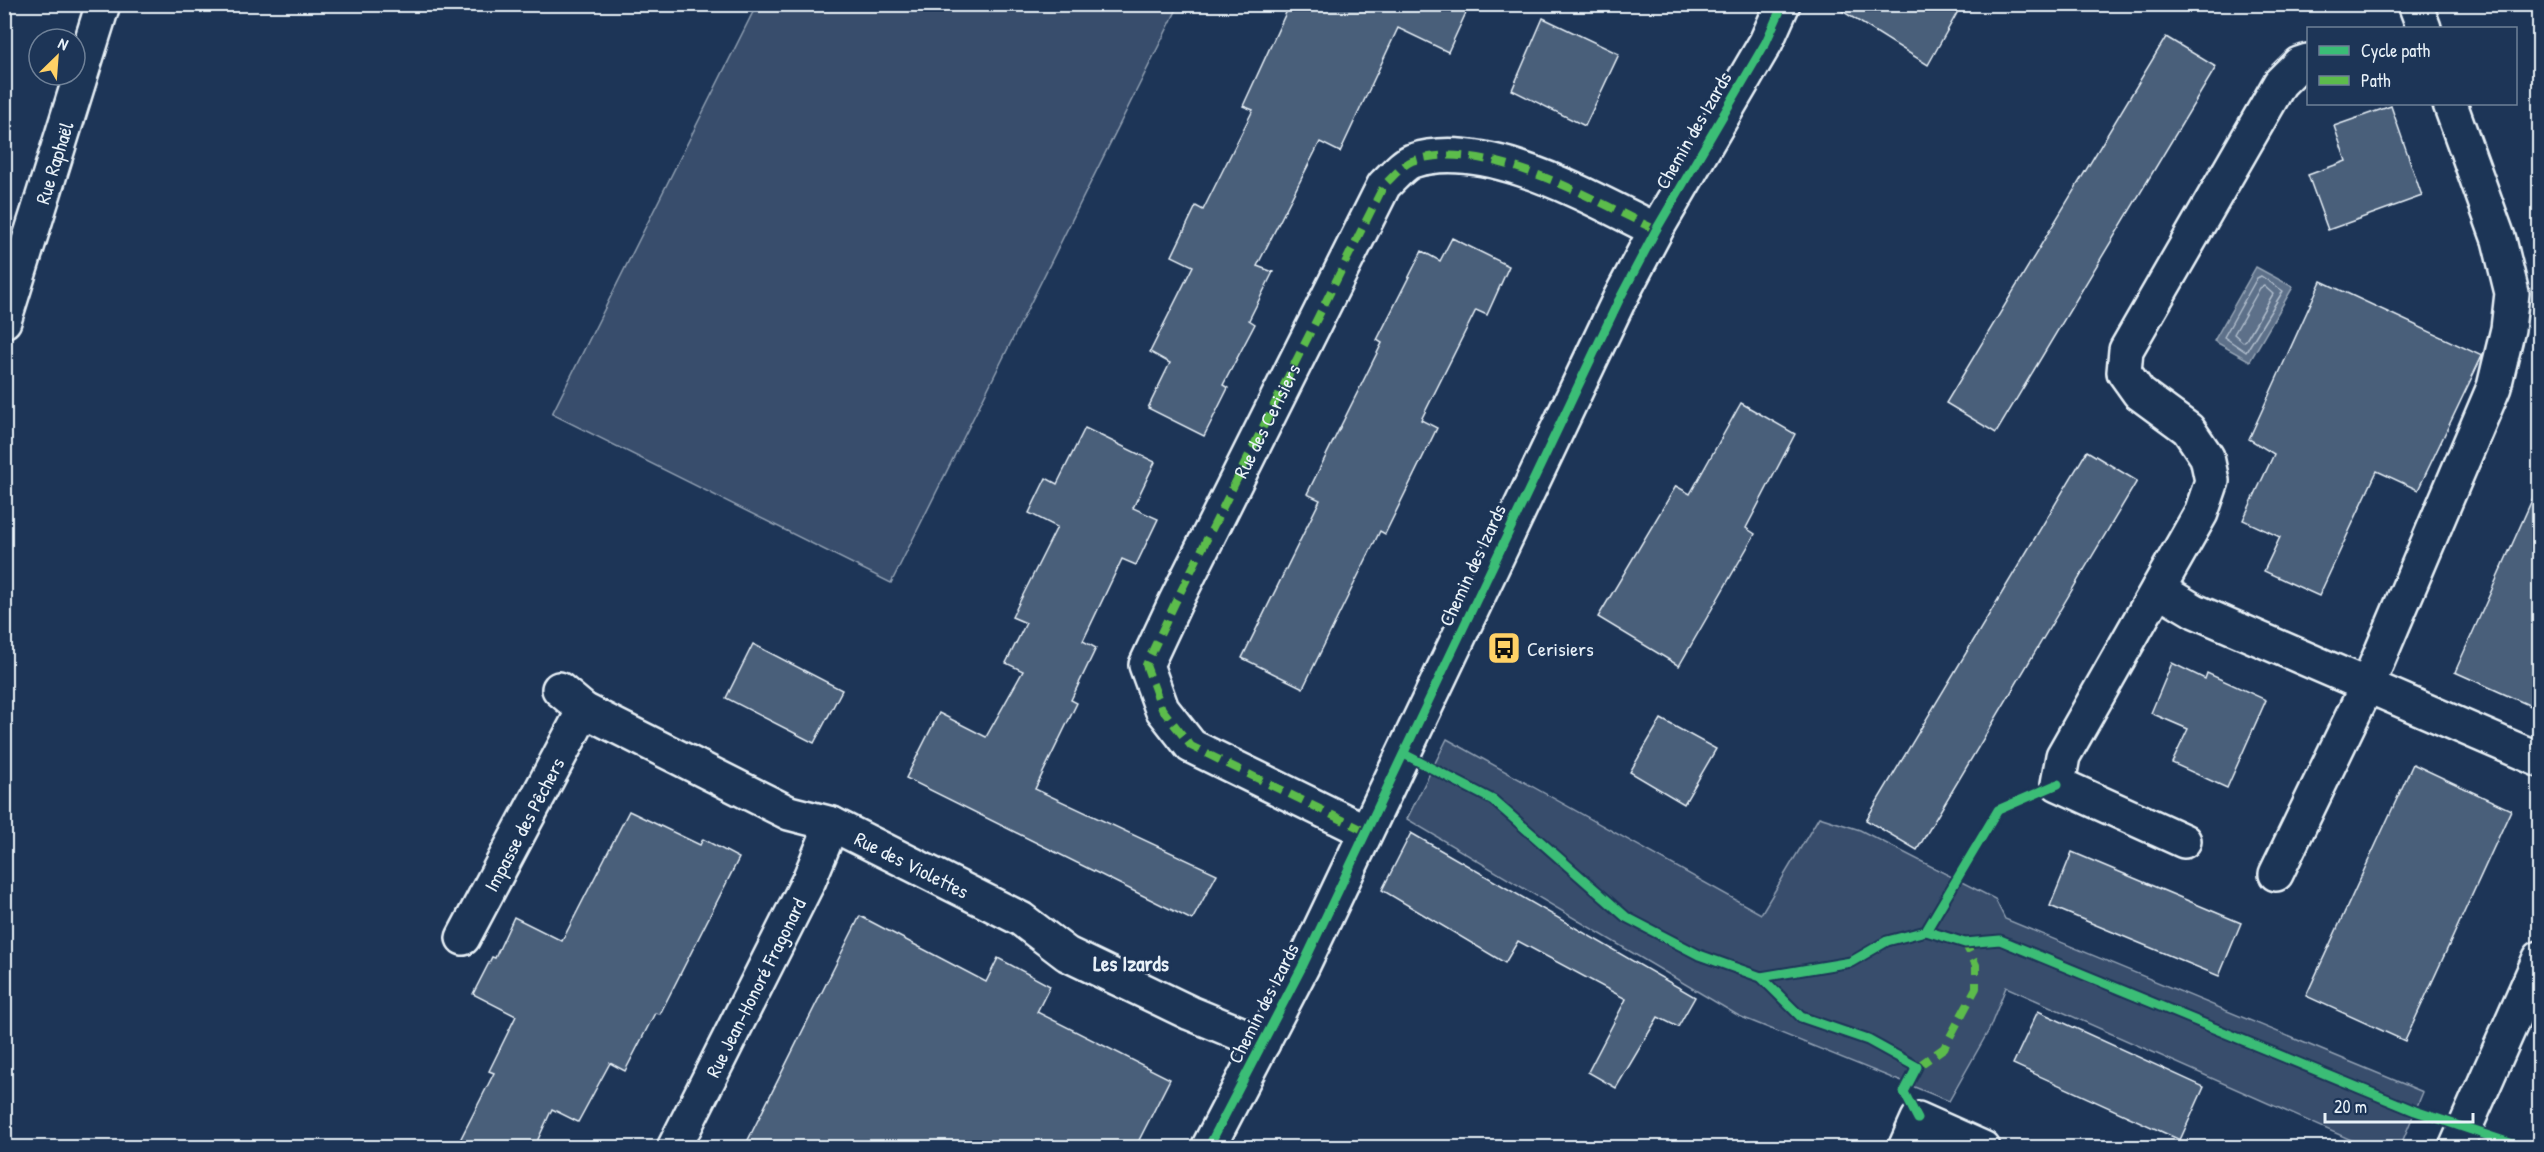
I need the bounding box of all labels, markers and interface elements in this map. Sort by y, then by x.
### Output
north arrow [27,27,87,87]
legend [2307,27,2517,105]
text: N [55,32,72,55]
text: Cycle path [2361,38,2431,63]
street label: Chemin des Izards [1648,66,1738,194]
text: Path [2361,68,2391,93]
street label: Rue Raphaël [28,117,79,207]
street label: Rue des Cerisiers [1226,359,1306,482]
street label: Chemin des Izards [1432,499,1512,630]
bus stop icon: Cerisiers [1486,630,1522,666]
place label: Cerisiers [1527,635,1594,662]
street label: Impasse des Pêchers [477,752,570,896]
street label: Rue des Violettes [850,824,974,904]
street label: Rue Jean-Honoré Fragonard [699,893,811,1081]
street label: Chemin des Izards [1221,938,1305,1068]
district label: Les Izards [1093,949,1169,978]
scale bar [2325,1086,2474,1124]
text: 20 m [2334,1094,2367,1119]

